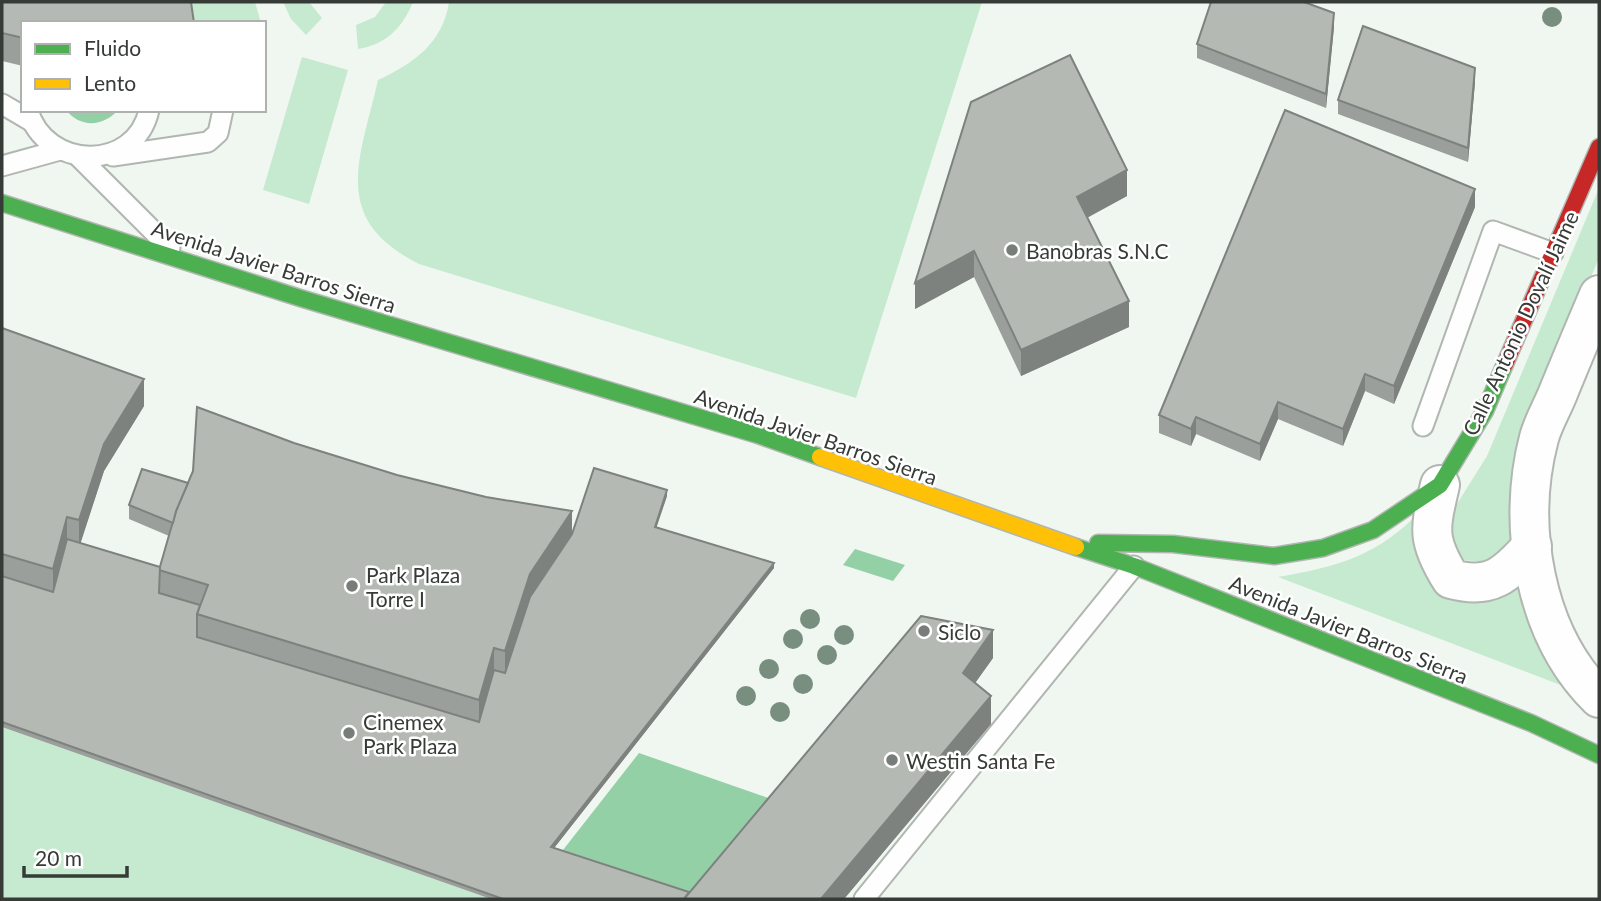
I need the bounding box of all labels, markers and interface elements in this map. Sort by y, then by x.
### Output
legend [21,21,266,112]
text: Fluido [84,35,141,60]
text: Lento [84,70,136,95]
street label: Calle Antonio Dovalí Jaime [1457,207,1583,439]
street label: Avenida Javier Barros Sierra [149,215,399,317]
place label: Banobras S.N.C [1026,238,1169,263]
marker: Banobras S.N.C [1004,242,1020,258]
street label: Avenida Javier Barros Sierra [691,383,941,489]
place label: Park Plaza Torre I [366,562,460,611]
street label: Avenida Javier Barros Sierra [1226,570,1472,688]
marker: Park Plaza Torre I [344,578,360,594]
place label: Siclo [938,619,981,644]
marker: Siclo [916,623,932,639]
place label: Cinemex Park Plaza [363,709,457,758]
marker: Cinemex Park Plaza [341,725,357,741]
place label: Westin Santa Fe [906,748,1055,773]
marker: Westin Santa Fe [884,752,900,768]
scale bar [24,834,128,878]
text: 20 m [35,845,82,870]

